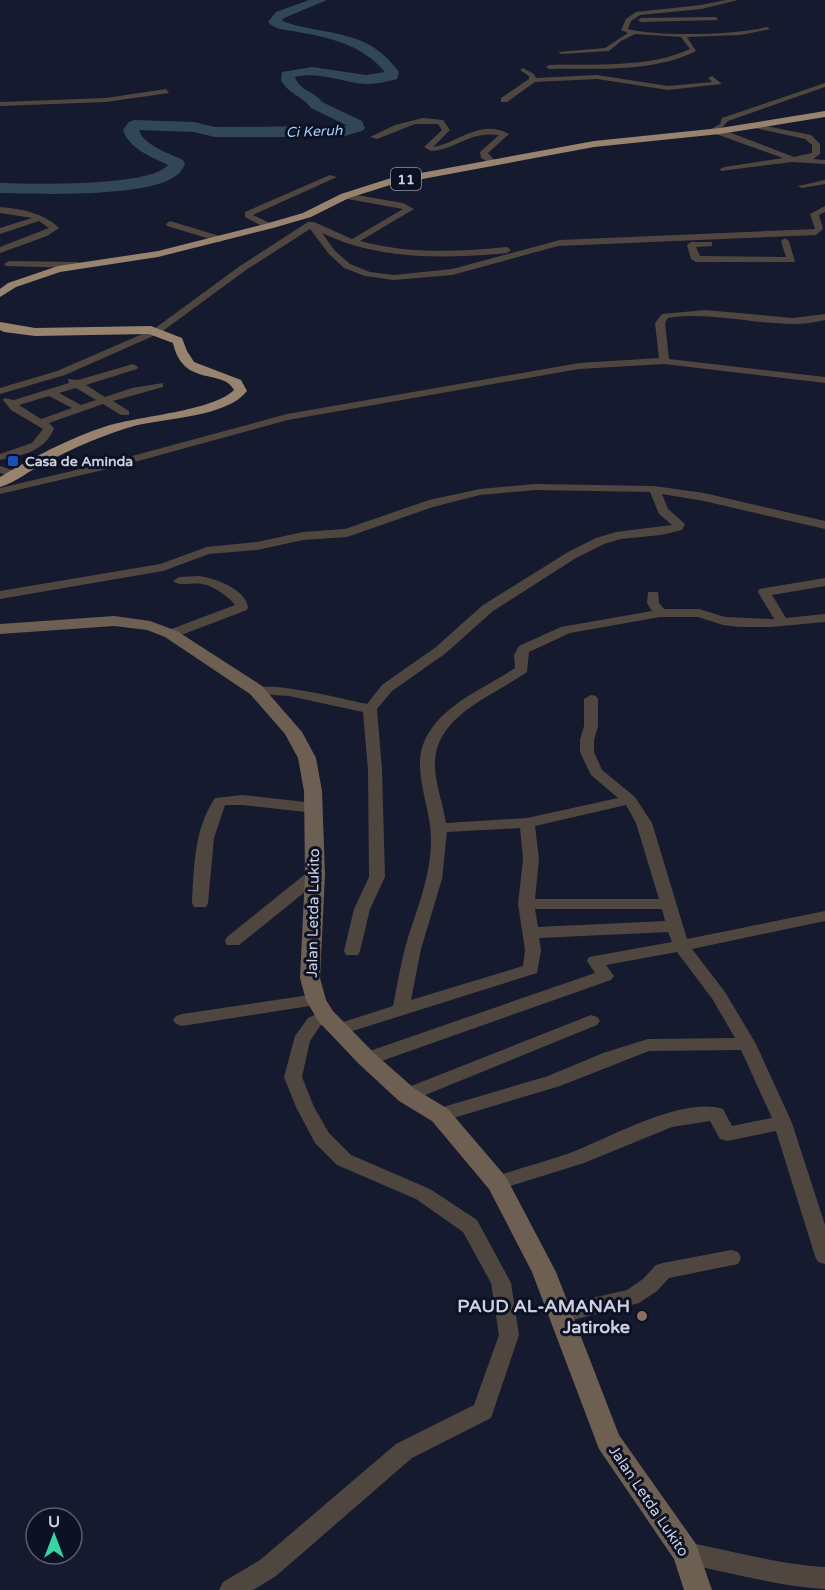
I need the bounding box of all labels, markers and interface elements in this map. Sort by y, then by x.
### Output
water label: Ci Keruh [285,122,343,141]
road number: 11 [391,168,421,190]
place label: Casa de Aminda [25,453,133,470]
marker: Casa de Aminda [6,454,20,468]
street label: Jalan Letda Lukito [303,848,323,978]
place label: PAUD AL-AMANAH Jatiroke [457,1295,630,1338]
marker: PAUD AL-AMANAH Jatiroke [635,1309,649,1323]
street label: Jalan Letda Lukito [605,1442,693,1560]
north arrow [24,1506,84,1566]
text: U [48,1512,60,1532]

